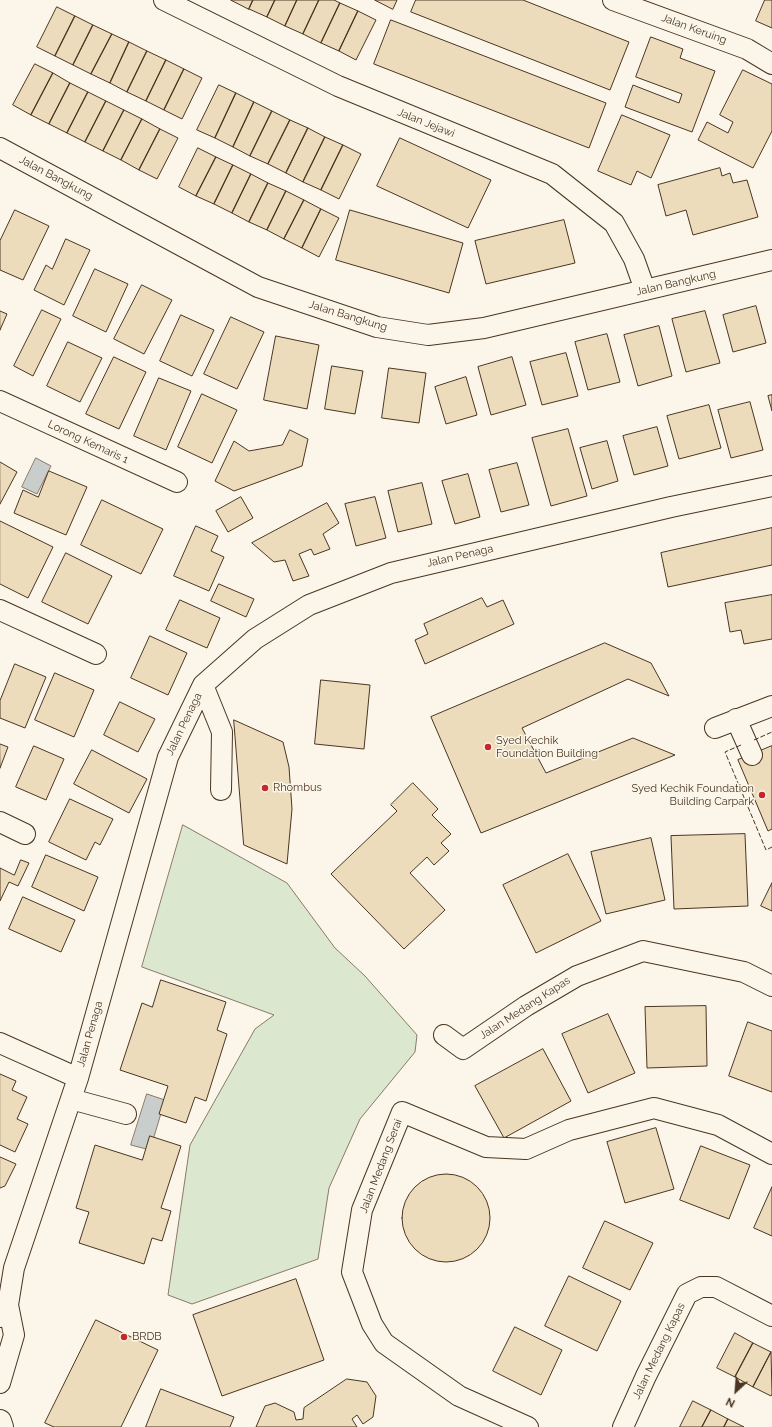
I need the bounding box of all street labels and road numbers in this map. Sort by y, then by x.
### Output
street label: Jalan Keruing [660,11,728,47]
street label: Jalan Jejawi [395,106,457,140]
street label: Jalan Bangkung [17,153,95,203]
street label: Jalan Bangkung [635,267,717,299]
street label: Jalan Bangkung [307,298,389,334]
street label: Lorong Kemaris 1 [46,418,130,466]
street label: Jalan Penaga [425,542,495,570]
street label: Jalan Penaga [163,691,205,757]
street label: Jalan Medang Kapas [477,974,573,1042]
street label: Jalan Penaga [74,1000,106,1068]
street label: Jalan Medang Serai [357,1117,405,1215]
street label: Jalan Medang Kapas [630,1301,688,1401]

